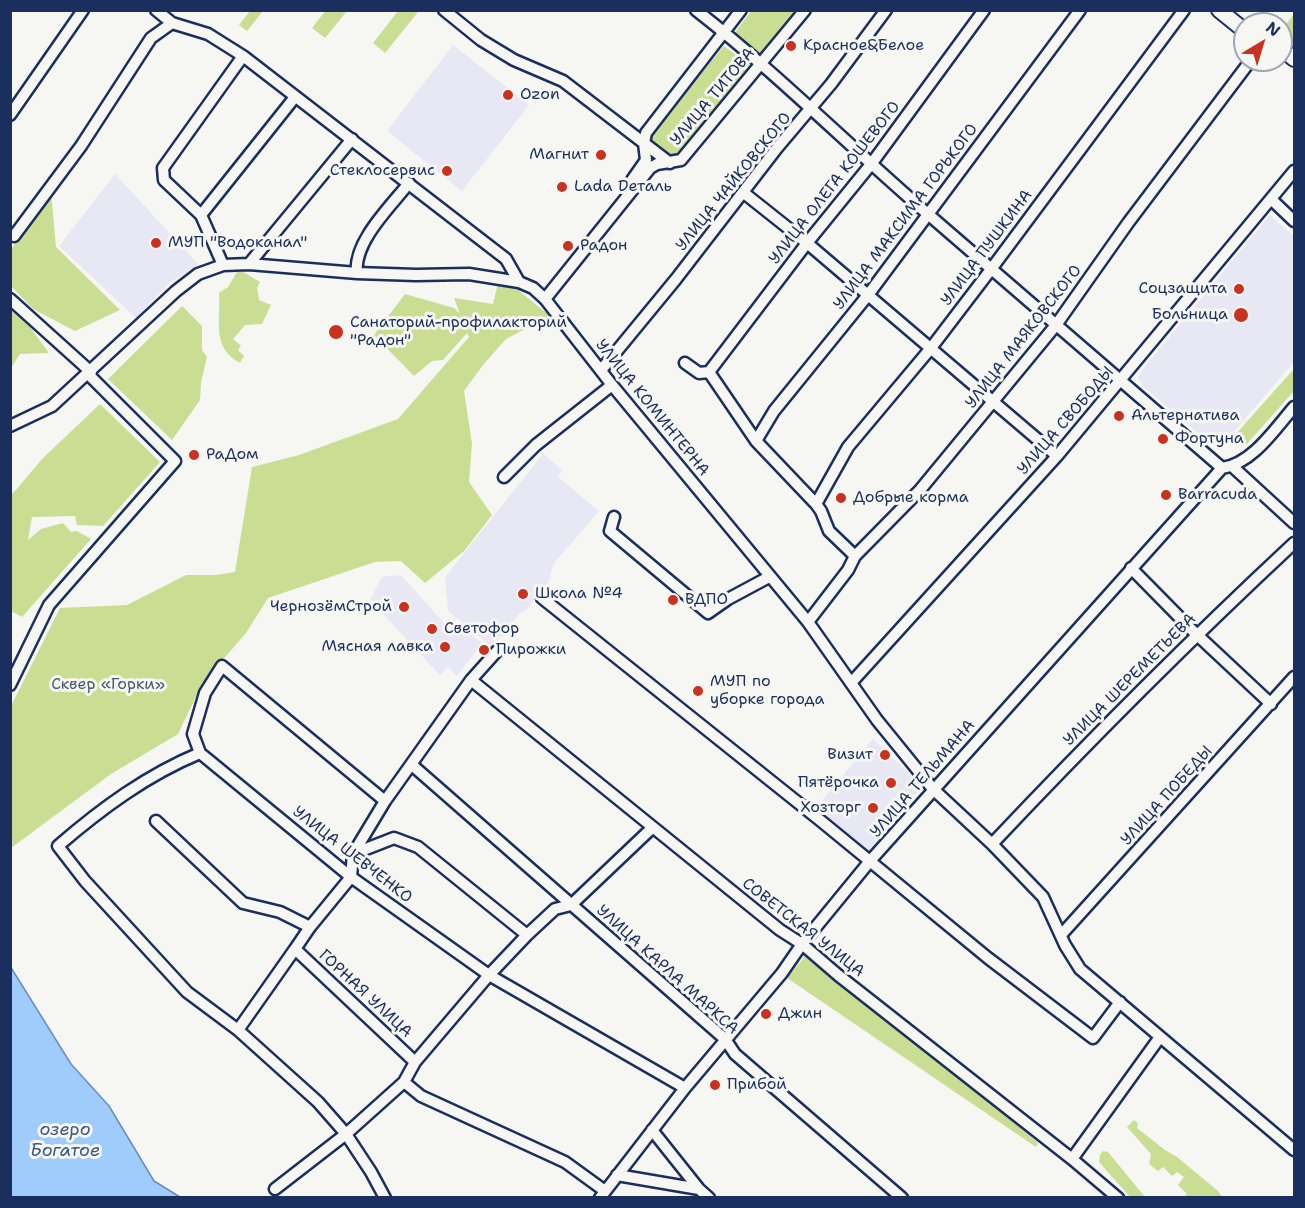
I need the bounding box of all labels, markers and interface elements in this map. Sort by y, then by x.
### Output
north arrow [1233,12,1293,72]
text: N [1262,17,1285,41]
place label: Красное&Белое [803,36,924,56]
marker: Красное&Белое [784,39,798,53]
street label: УЛИЦА ТИТОВА [667,44,759,150]
place label: Ozon [520,85,560,105]
marker: Ozon [501,88,515,102]
street label: УЛИЦА ОЛЕГА КОШЕВОГО [765,98,905,268]
street label: УЛИЦА ЧАЙКОВСКОГО [672,109,796,255]
street label: УЛИЦА МАКСИМА ГОРЬКОГО [830,120,982,314]
place label: Магнит [529,145,589,165]
marker: Магнит [594,148,608,162]
place label: Стеклосервис [330,161,435,181]
marker: Стеклосервис [440,164,454,178]
place label: Lada Dеталь [574,177,672,197]
marker: Lada Dеталь [555,180,569,194]
street label: УЛИЦА ПУШКИНА [937,186,1037,310]
place label: МУП "Водоканал" [168,233,307,253]
marker: МУП "Водоканал" [149,236,163,250]
place label: Радон [580,236,628,256]
marker: Радон [561,239,575,253]
street label: УЛИЦА МАЯКОВСКОГО [962,261,1086,413]
place label: Соцзащита [1139,279,1227,299]
marker: Соцзащита [1232,282,1246,296]
place label: Больница [1152,305,1228,325]
marker: Больница [1232,306,1250,324]
place label: Санаторий-профилакторий "Радон" [350,313,567,351]
marker: Санаторий-профилакторий "Радон" [327,323,345,341]
street label: УЛИЦА КОМИНТЕРНА [591,336,713,480]
street label: УЛИЦА СВОБОДЫ [1014,363,1118,479]
place label: Альтернатива [1131,406,1239,426]
marker: Альтернатива [1112,409,1126,423]
place label: Фортуна [1175,429,1244,449]
marker: Фортуна [1156,432,1170,446]
place label: РаДом [206,445,259,465]
marker: РаДом [187,448,201,462]
place label: Barracuda [1178,485,1257,505]
place label: Добрые корма [853,488,969,508]
marker: Barracuda [1159,488,1173,502]
marker: Добрые корма [834,491,848,505]
place label: Школа №4 [535,584,623,604]
marker: Школа №4 [516,587,530,601]
place label: ВДПО [685,590,728,610]
marker: ВДПО [666,593,680,607]
place label: ЧернозёмСтрой [270,597,392,617]
marker: ЧернозёмСтрой [397,600,411,614]
street label: УЛИЦА ШЕРЕМЕТЬЕВА [1060,610,1200,750]
place label: Светофор [444,619,519,639]
marker: Светофор [425,622,439,636]
place label: Мясная лавка [321,637,433,657]
marker: Мясная лавка [438,640,452,654]
place label: Пирожки [496,640,566,660]
marker: Пирожки [477,643,491,657]
place label: МУП по уборке города [710,672,824,710]
park label: Сквер «Горки» [51,675,165,695]
marker: МУП по уборке города [691,684,705,698]
street label: УЛИЦА ТЕЛЬМАНА [867,716,979,842]
street label: УЛИЦА ПОБЕДЫ [1117,742,1217,850]
place label: Визит [827,745,873,765]
marker: Визит [878,748,892,762]
place label: Пятёрочка [798,773,879,793]
marker: Пятёрочка [884,776,898,790]
place label: Хозторг [800,798,861,818]
marker: Хозторг [866,801,880,815]
street label: УЛИЦА ШЕВЧЕНКО [288,802,416,908]
street label: СОВЕТСКАЯ УЛИЦА [738,874,868,982]
street label: УЛИЦА КАРЛА МАРКСА [592,901,742,1039]
street label: ГОРНАЯ УЛИЦА [314,946,416,1042]
place label: Джин [778,1004,822,1024]
marker: Джин [759,1007,773,1021]
place label: Прибой [727,1075,787,1095]
marker: Прибой [708,1078,722,1092]
water label: озеро Богатое [30,1119,100,1162]

